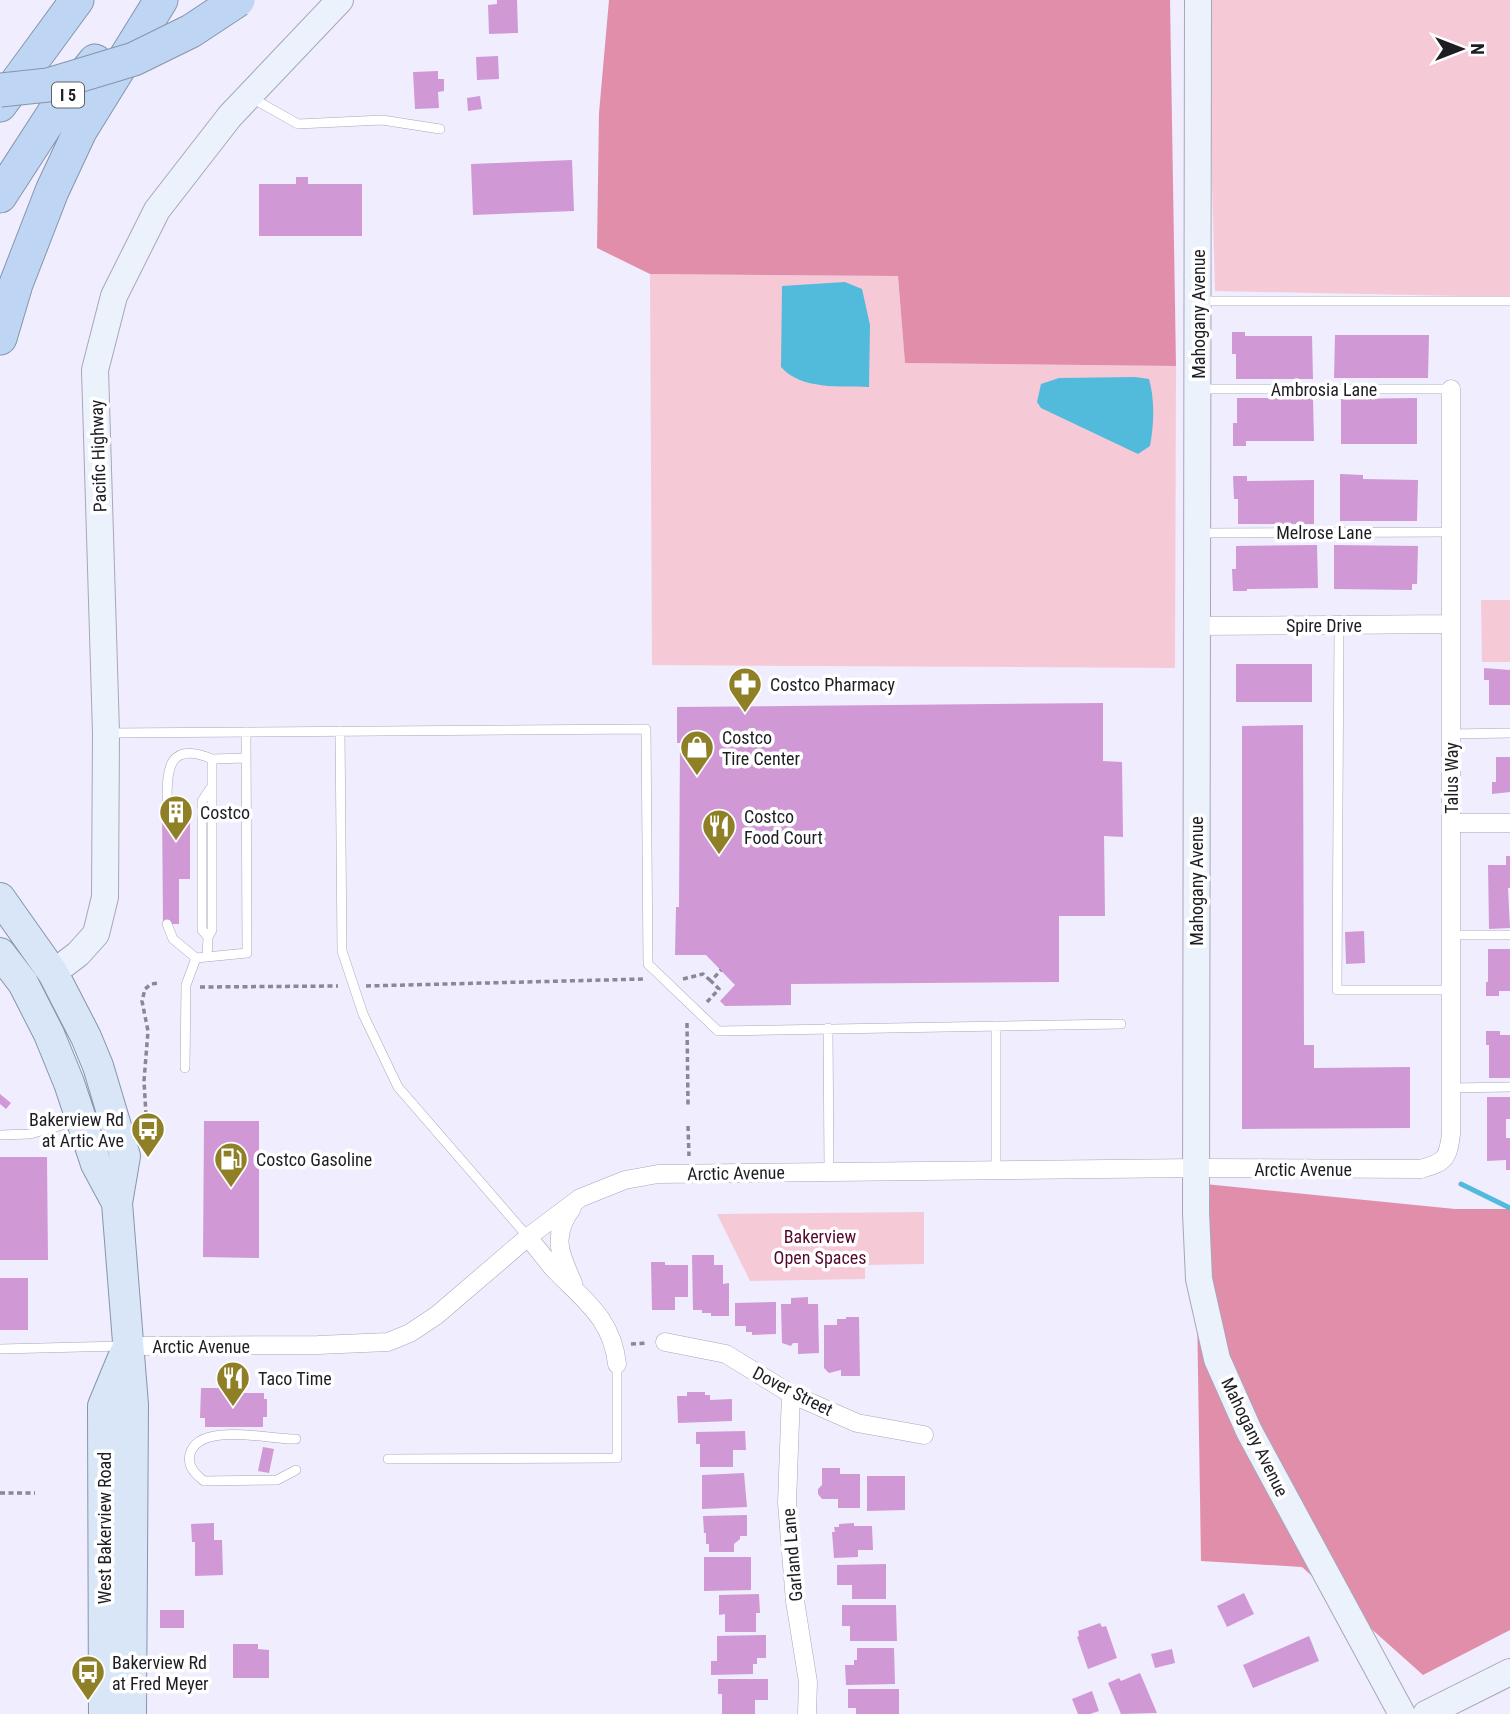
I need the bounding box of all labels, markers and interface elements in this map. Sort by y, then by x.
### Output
north arrow [1426,14,1496,84]
text: N [1466,43,1489,55]
road number: I 5 [52,82,84,108]
street label: Mahogany Avenue [1188,249,1209,379]
street label: Ambrosia Lane [1271,379,1377,400]
street label: Pacific Highway [86,399,110,513]
street label: Melrose Lane [1276,522,1372,543]
street label: Spire Drive [1286,615,1362,636]
pharmacy icon: Costco Pharmacy [726,665,764,714]
place label: Costco Pharmacy [770,674,896,695]
place label: Costco Tire Center [722,727,801,769]
shop icon: Costco Tire Center [678,728,716,777]
street label: Talus Way [1441,742,1462,814]
building icon: Costco [157,793,195,842]
place label: Costco [200,802,250,823]
place label: Costco Food Court [744,806,823,848]
restaurant icon: Costco Food Court [700,807,738,856]
street label: Mahogany Avenue [1186,816,1207,946]
place label: Bakerview Rd at Artic Ave [29,1109,124,1151]
bus stop icon: Bakerview Rd at Artic Ave [129,1110,167,1159]
fuel station icon: Costco Gasoline [212,1140,250,1189]
place label: Costco Gasoline [256,1149,372,1170]
street label: Arctic Avenue [1254,1159,1352,1180]
street label: Arctic Avenue [687,1162,785,1184]
park label: Bakerview Open Spaces [774,1226,866,1268]
street label: Arctic Avenue [152,1336,250,1357]
restaurant icon: Taco Time [214,1359,252,1408]
street label: Dover Street [749,1362,837,1420]
place label: Taco Time [258,1368,332,1389]
street label: Mahogany Avenue [1217,1374,1293,1500]
street label: West Bakerview Road [94,1452,115,1604]
street label: Garland Lane [777,1507,807,1603]
place label: Bakerview Rd at Fred Meyer [112,1652,209,1694]
bus stop icon: Bakerview Rd at Fred Meyer [69,1653,107,1702]

